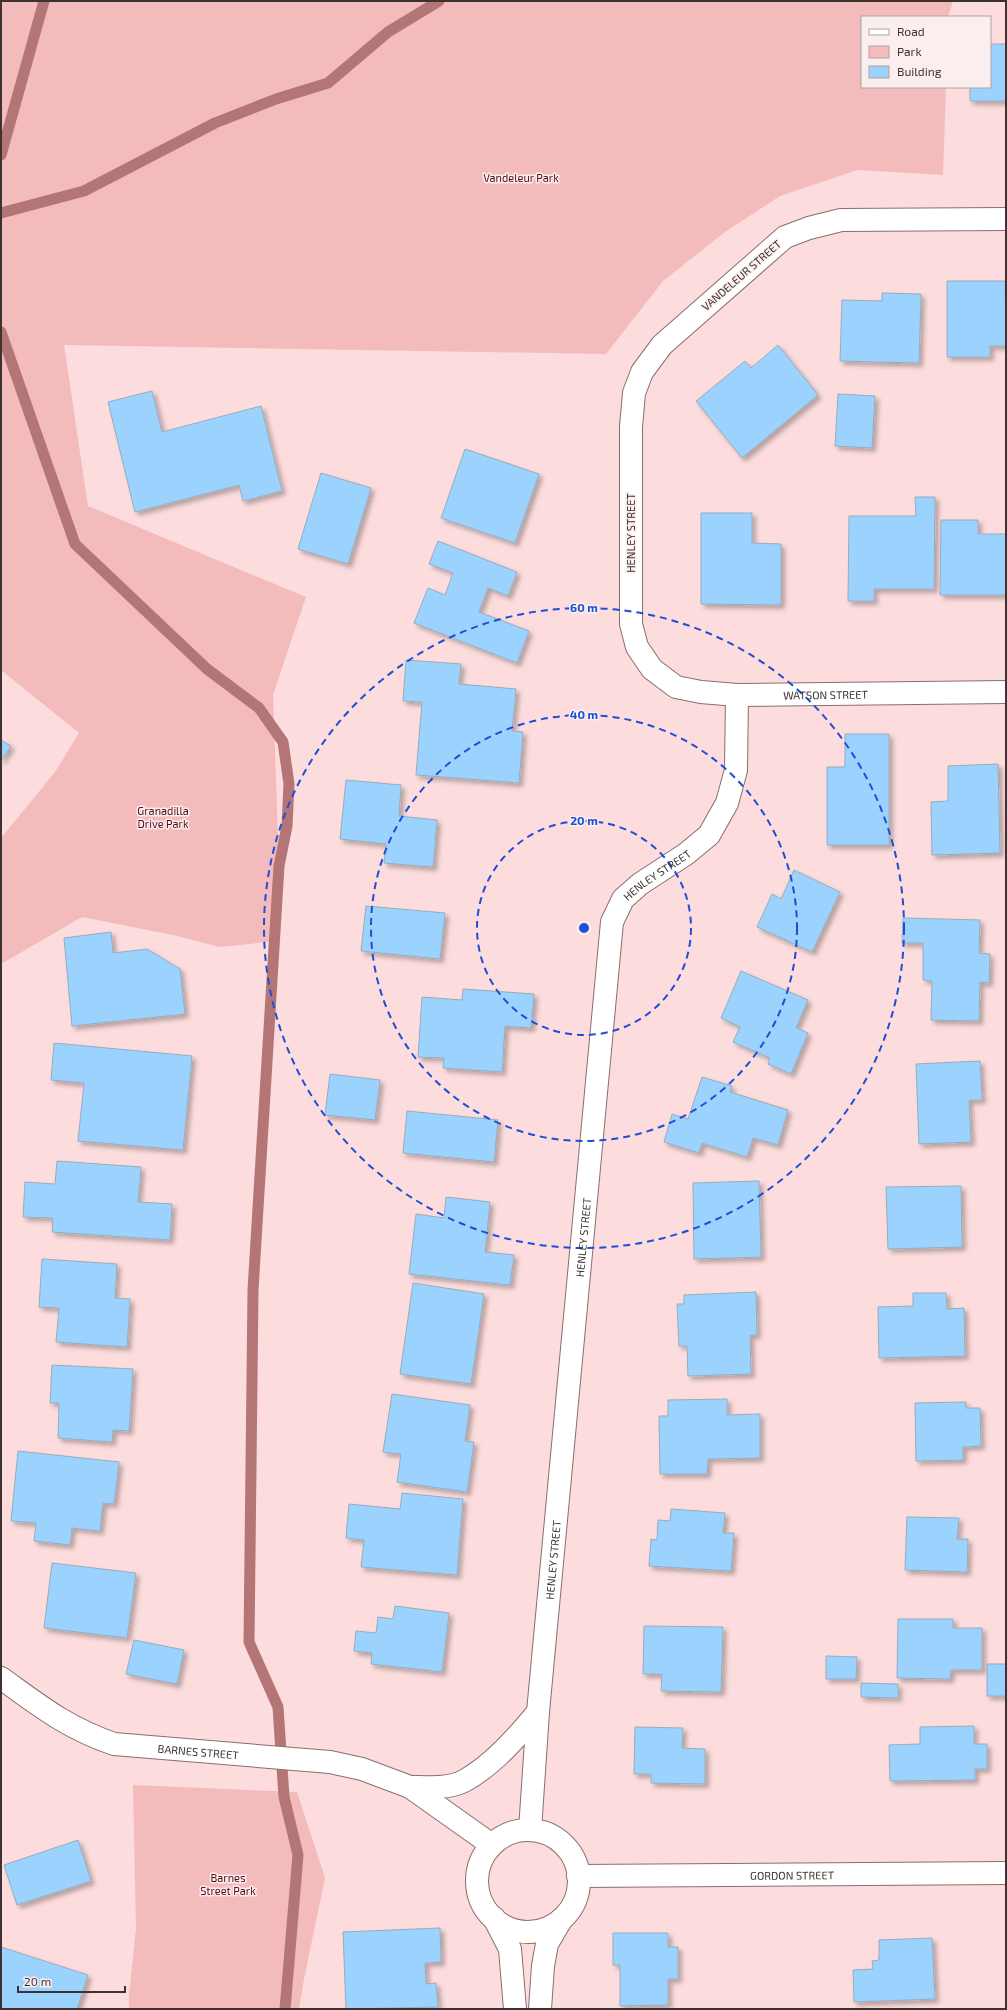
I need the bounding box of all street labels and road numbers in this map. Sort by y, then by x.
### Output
street label: VANDELEUR STREET [699,237,784,313]
street label: HENLEY STREET [624,493,637,573]
street label: WATSON STREET [783,687,868,701]
street label: HENLEY STREET [620,846,694,903]
street label: HENLEY STREET [572,1196,593,1278]
street label: HENLEY STREET [542,1519,562,1600]
street label: BARNES STREET [157,1741,240,1761]
street label: GORDON STREET [750,1868,835,1881]

